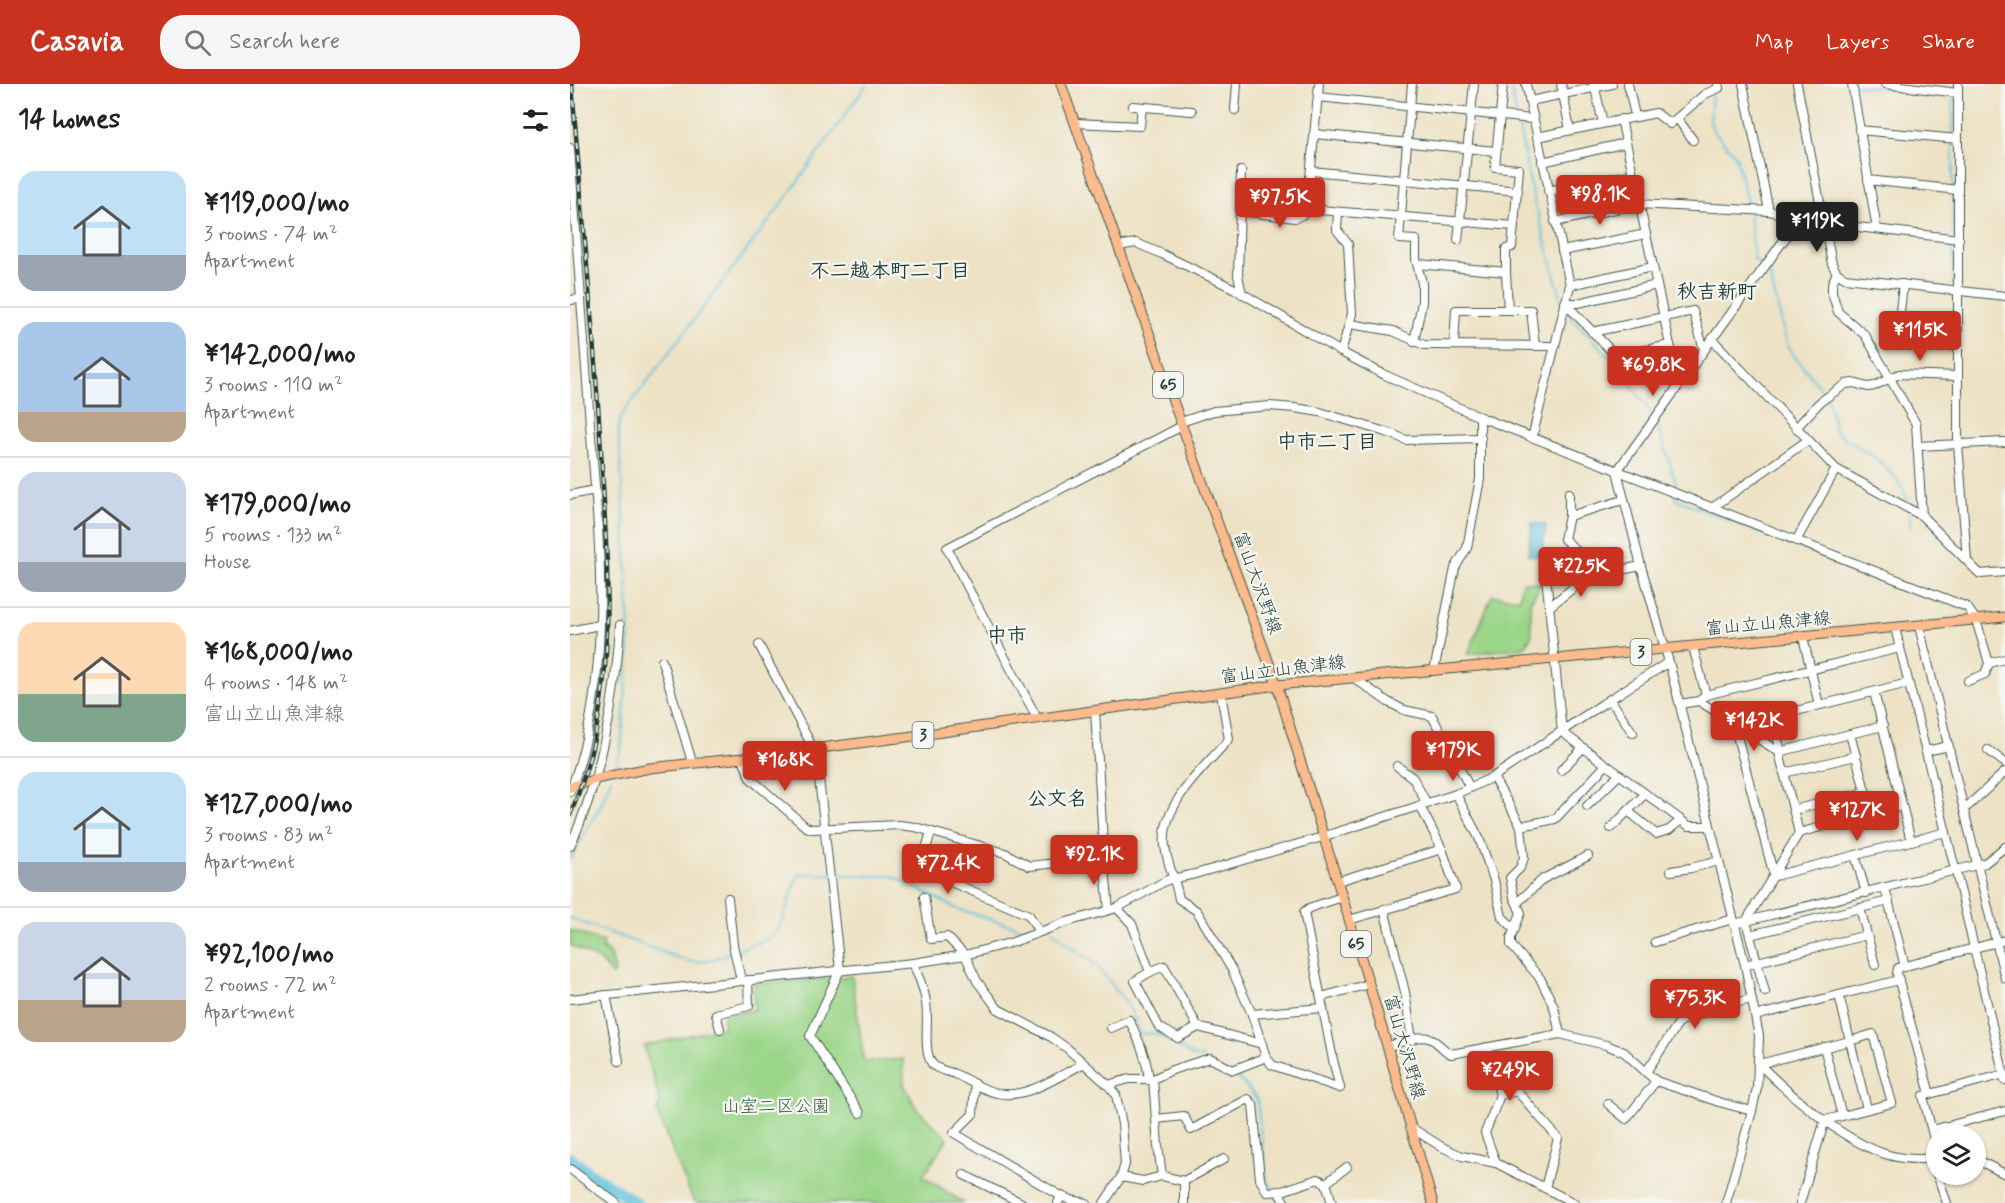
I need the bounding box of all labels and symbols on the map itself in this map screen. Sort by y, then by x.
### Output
pin: ¥98.1K [1551,175,1649,226]
pin: ¥97.5K [1231,178,1329,229]
pin: ¥119K [1775,202,1859,253]
district label: 不二越本町二丁目 [810,258,970,285]
district label: 秋吉新町 [1677,279,1757,306]
pin: ¥115K [1878,311,1962,362]
pin: ¥69.8K [1604,346,1702,397]
road number: 65 [1153,372,1183,398]
district label: 中市二丁目 [1277,429,1377,456]
street label: 富山大沢野線 [1227,528,1287,638]
pin: ¥225K [1539,547,1623,598]
street label: 富山立山魚津線 [1704,607,1832,641]
district label: 中市 [987,623,1027,650]
road number: 3 [1630,639,1652,665]
street label: 富山立山魚津線 [1219,650,1347,690]
pin: ¥142K [1712,701,1796,752]
road number: 3 [912,722,934,748]
pin: ¥179K [1411,731,1495,782]
pin: ¥168K [743,741,827,792]
district label: 公文名 [1027,786,1087,813]
pin: ¥127K [1815,791,1899,842]
pin: ¥92.1K [1045,835,1143,886]
pin: ¥72.4K [899,844,997,895]
road number: 65 [1341,931,1371,957]
pin: ¥75.3K [1646,979,1744,1030]
street label: 富山大沢野線 [1378,992,1430,1102]
pin: ¥249K [1468,1051,1552,1102]
park label: 山室二区公園 [722,1095,830,1119]

